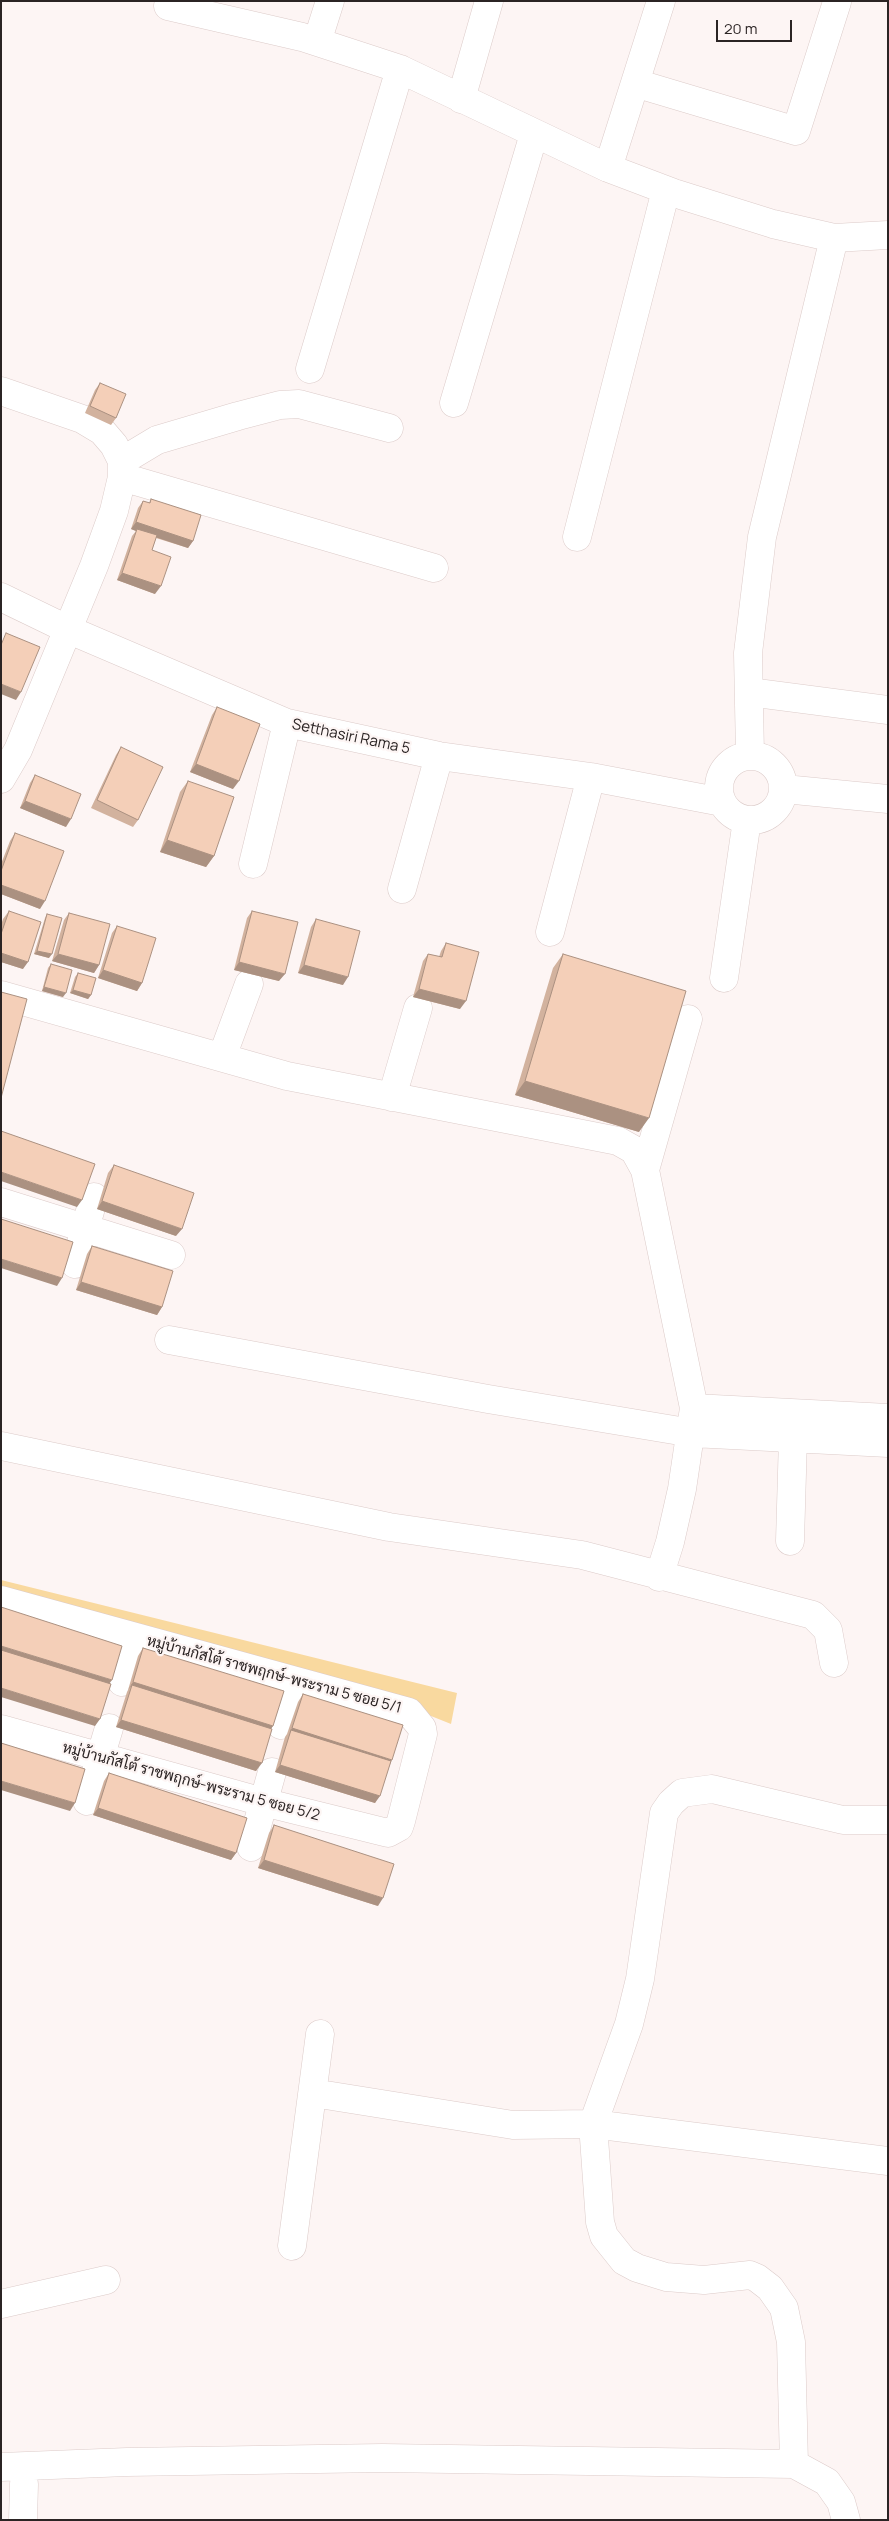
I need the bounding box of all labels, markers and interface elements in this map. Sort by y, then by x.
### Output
scale bar [719,10,795,42]
text: 20 m [724,18,757,39]
street label: Setthasiri Rama 5 [290,716,412,758]
street label: หมู่บ้านกัสโต้ ราชพฤกษ์-พระราม 5 ซอย 5/1 [145,1632,403,1718]
street label: หมู่บ้านกัสโต้ ราชพฤกษ์-พระราม 5 ซอย 5/2 [60,1739,322,1825]

